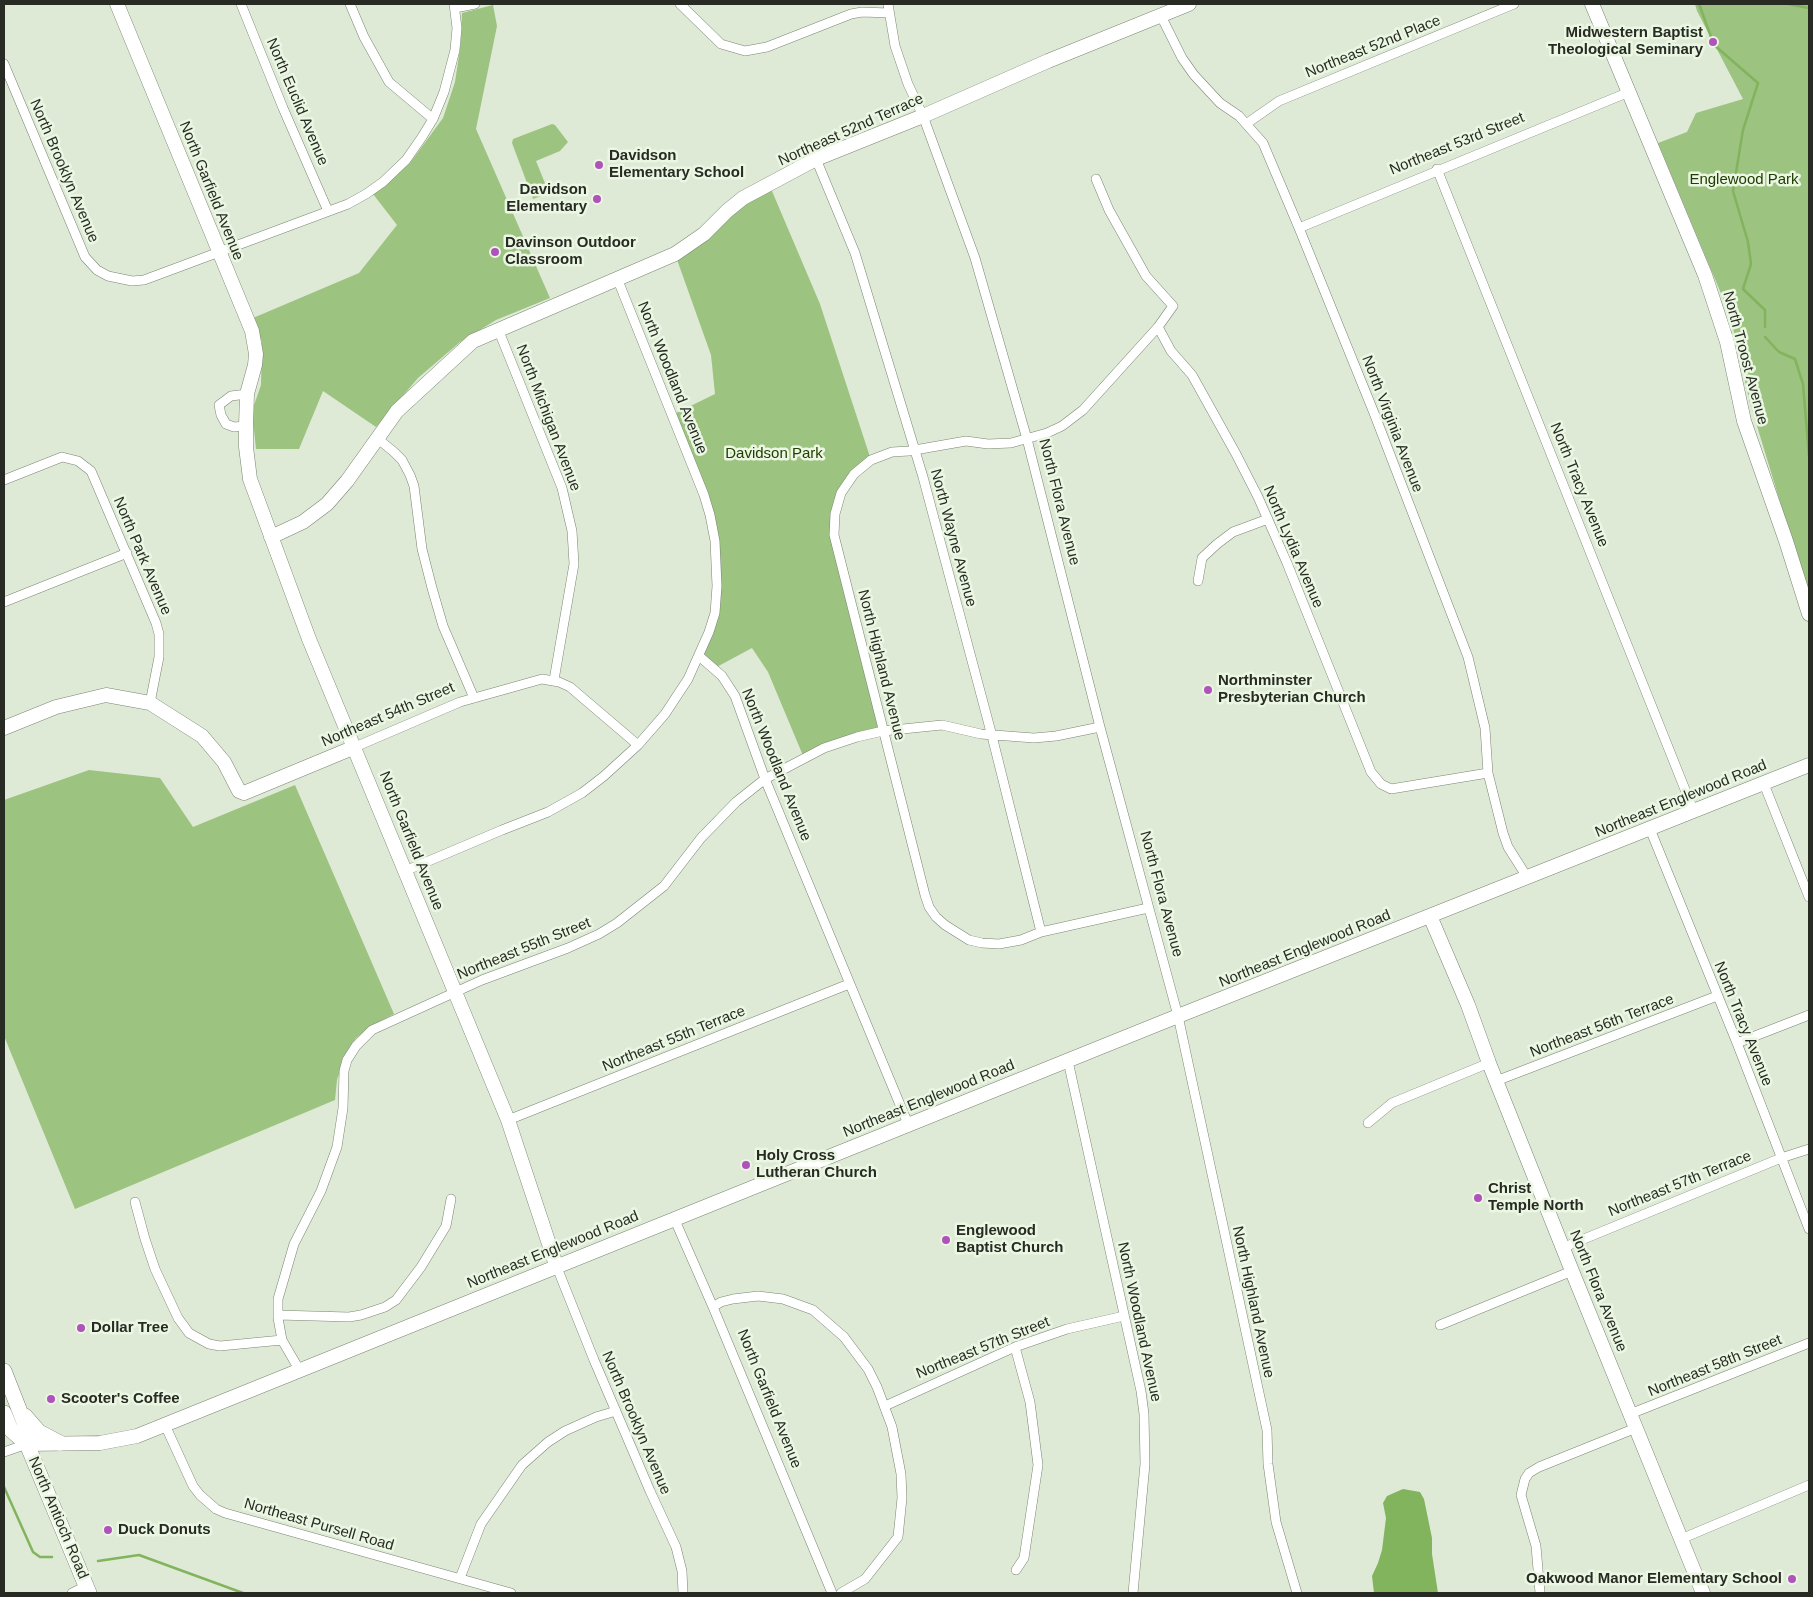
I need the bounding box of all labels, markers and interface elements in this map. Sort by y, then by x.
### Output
street label: Northeast 52nd Place [1303,12,1443,82]
place label: Midwestern Baptist Theological Seminary [1548,24,1703,59]
street label: North Euclid Avenue [262,36,332,168]
marker: Midwestern Baptist Theological Seminary [1707,36,1719,48]
street label: Northeast 52nd Terrace [776,90,926,170]
street label: North Brooklyn Avenue [26,97,102,245]
street label: Northeast 53rd Street [1387,109,1527,179]
street label: North Garfield Avenue [175,119,247,263]
place label: Davidson Elementary School [609,147,744,182]
marker: Davidson Elementary School [593,159,605,171]
park label: Englewood Park [1689,171,1799,189]
place label: Davidson Elementary [506,181,587,216]
marker: Davidson Elementary [591,193,603,205]
place label: Davinson Outdoor Classroom [505,234,636,269]
marker: Davinson Outdoor Classroom [489,246,501,258]
street label: North Troost Avenue [1719,289,1771,427]
street label: North Woodland Avenue [633,299,711,457]
street label: North Michigan Avenue [512,342,584,494]
street label: North Virginia Avenue [1358,353,1426,495]
street label: North Tracy Avenue [1546,420,1612,550]
street label: North Flora Avenue [1035,437,1083,567]
park label: Davidson Park [725,445,823,463]
street label: North Wayne Avenue [926,467,980,609]
street label: North Lydia Avenue [1259,483,1327,611]
street label: North Park Avenue [109,494,175,618]
street label: North Highland Avenue [854,588,908,742]
place label: Northminster Presbyterian Church [1218,672,1366,707]
street label: Northeast 54th Street [319,679,457,751]
marker: Northminster Presbyterian Church [1202,684,1214,696]
street label: North Woodland Avenue [737,686,815,844]
street label: Northeast Englewood Road [1593,756,1769,842]
street label: North Garfield Avenue [375,769,447,913]
street label: North Flora Avenue [1136,829,1186,959]
street label: Northeast Englewood Road [1217,906,1393,992]
street label: Northeast 55th Street [455,914,593,984]
street label: North Tracy Avenue [1710,959,1776,1089]
street label: Northeast 56th Terrace [1528,990,1676,1062]
street label: Northeast 55th Terrace [600,1002,748,1076]
street label: Northeast Englewood Road [841,1056,1017,1142]
place label: Holy Cross Lutheran Church [756,1147,877,1182]
street label: Northeast 57th Terrace [1606,1147,1754,1221]
marker: Holy Cross Lutheran Church [740,1159,752,1171]
place label: Christ Temple North [1488,1180,1584,1215]
marker: Christ Temple North [1472,1192,1484,1204]
street label: Northeast Englewood Road [465,1207,641,1293]
place label: Englewood Baptist Church [956,1222,1064,1257]
street label: North Highland Avenue [1228,1224,1278,1380]
street label: North Flora Avenue [1565,1227,1631,1355]
marker: Englewood Baptist Church [940,1234,952,1246]
street label: North Woodland Avenue [1113,1240,1165,1404]
street label: Northeast 57th Street [914,1313,1052,1383]
place label: Dollar Tree [91,1319,169,1337]
marker: Dollar Tree [75,1322,87,1334]
street label: North Garfield Avenue [733,1327,805,1471]
street label: Northeast 58th Street [1646,1331,1784,1401]
street label: North Brooklyn Avenue [598,1349,674,1497]
place label: Scooter's Coffee [61,1390,180,1408]
marker: Scooter's Coffee [45,1393,57,1405]
street label: North Antioch Road [24,1454,92,1582]
street label: Northeast Pursell Road [242,1495,396,1555]
place label: Duck Donuts [118,1521,211,1539]
marker: Duck Donuts [102,1524,114,1536]
place label: Oakwood Manor Elementary School [1526,1570,1782,1588]
marker: Oakwood Manor Elementary School [1786,1573,1798,1585]

